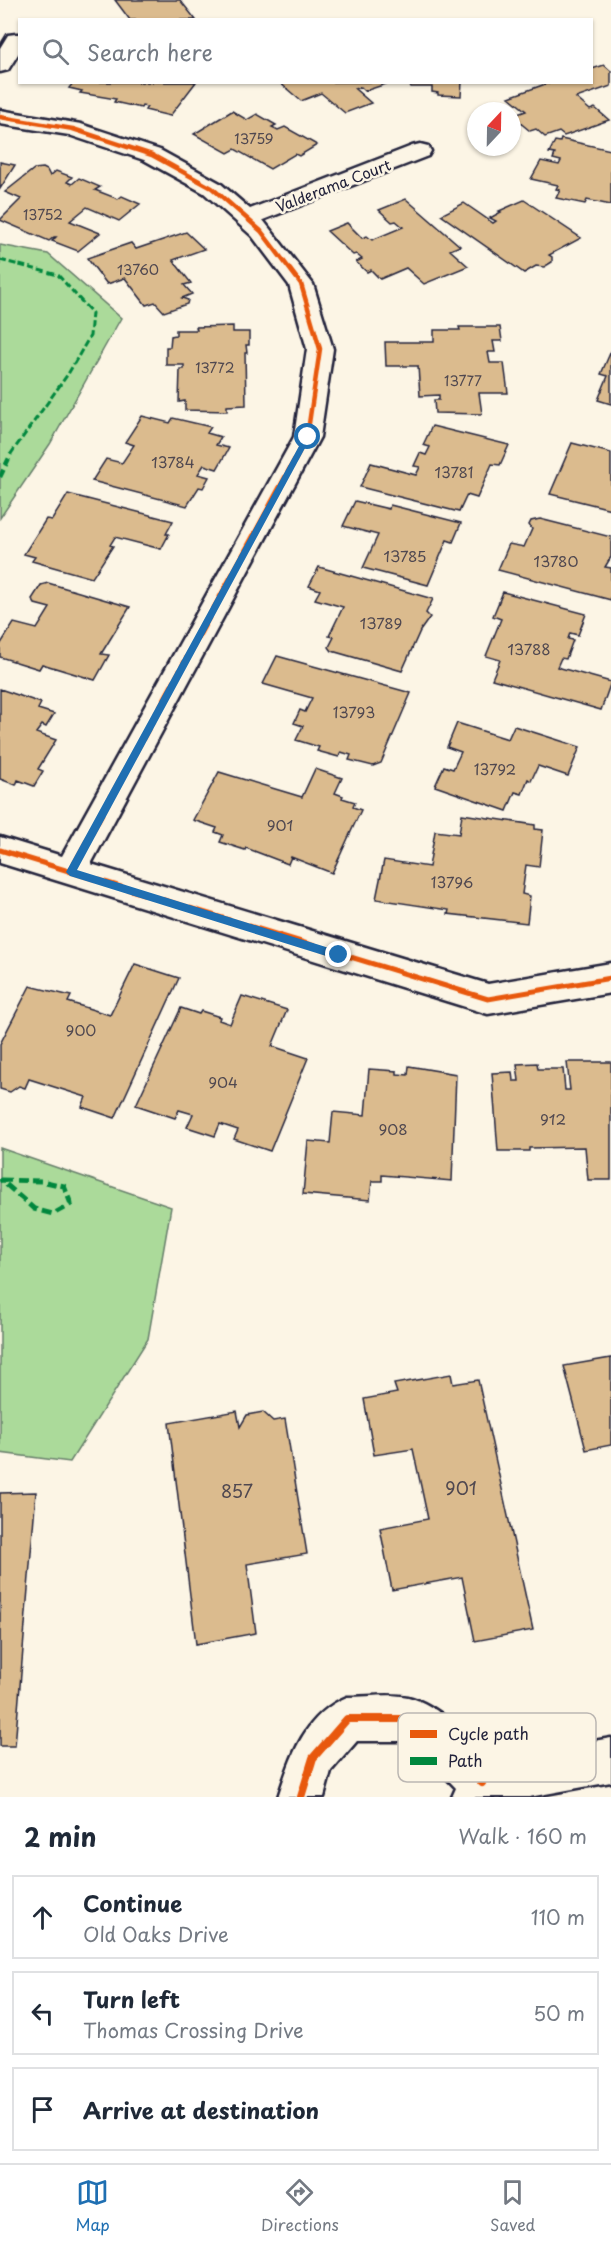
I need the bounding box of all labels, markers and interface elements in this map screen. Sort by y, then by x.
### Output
search box [18,18,593,84]
icon: search [39,35,72,68]
text: Search here [87,35,213,68]
north arrow [467,102,521,156]
house number: 13759 [234,128,274,149]
street label: Valderama Court [272,152,394,218]
house number: 13752 [23,204,63,225]
house number: 13760 [117,259,159,280]
house number: 13772 [195,357,235,378]
house number: 13777 [444,370,482,391]
route start [294,423,320,449]
house number: 13784 [151,450,195,473]
house number: 13781 [435,460,473,483]
house number: 13785 [383,544,427,567]
house number: 13780 [534,549,578,572]
house number: 13789 [360,611,402,634]
house number: 13788 [507,637,551,660]
house number: 13793 [333,700,375,723]
house number: 13792 [474,757,516,780]
house number: 901 [267,813,293,836]
house number: 13796 [431,870,473,893]
route end [325,941,351,967]
house number: 900 [66,1018,96,1041]
house number: 904 [208,1070,238,1093]
house number: 912 [540,1107,566,1130]
house number: 908 [378,1117,408,1140]
house number: 901 [445,1474,477,1501]
house number: 857 [221,1477,253,1504]
legend [398,1713,596,1782]
text: Cycle path [448,1721,529,1745]
text: Path [448,1748,483,1772]
text: 2 min [24,1817,97,1856]
text: Walk · 160 m [459,1821,587,1851]
text: Continue [83,1886,182,1919]
icon: ahead [26,1901,59,1934]
text: 110 m [531,1902,585,1932]
text: Old Oaks Drive [83,1919,229,1949]
text: Turn left [83,1982,180,2015]
icon: left [26,1997,59,2030]
text: 50 m [533,1998,585,2028]
text: Thomas Crossing Drive [83,2015,304,2045]
icon: arrive [26,2093,59,2126]
text: Arrive at destination [83,2093,319,2126]
tab: Map [76,2176,110,2236]
tab: Directions [261,2176,339,2236]
tab: Saved [490,2176,535,2236]

